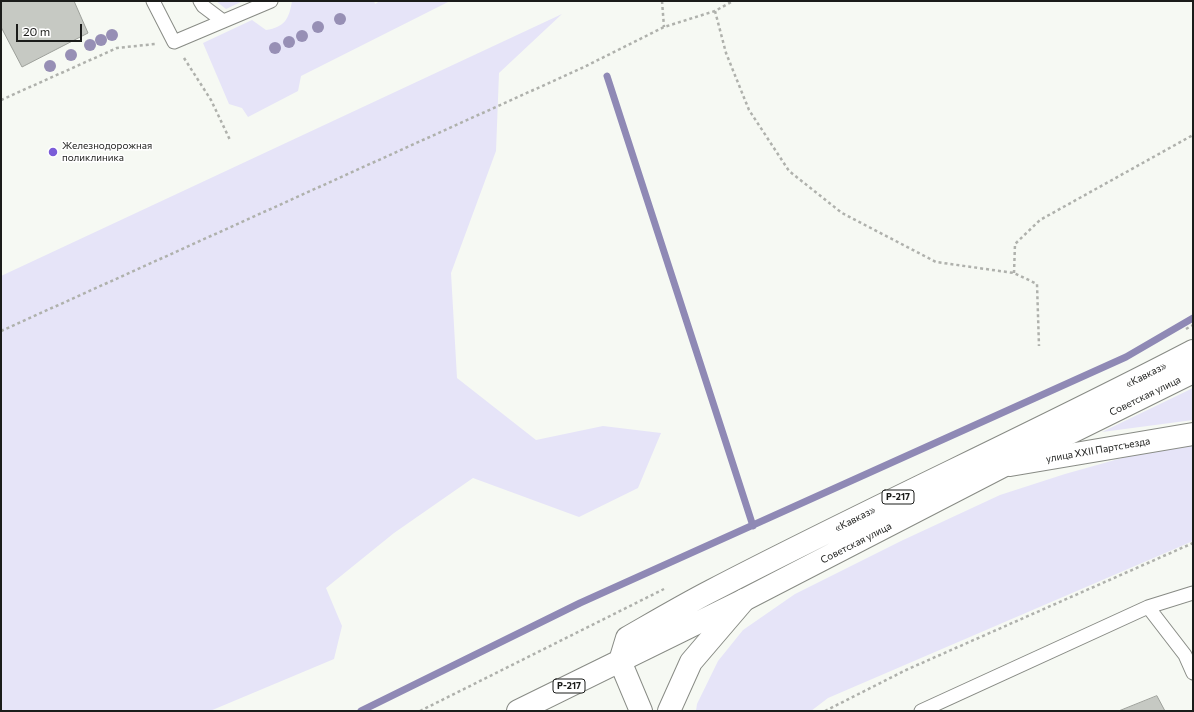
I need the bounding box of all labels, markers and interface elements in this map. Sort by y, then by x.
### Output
scale bar [18,16,84,42]
text: 20 m [23,24,50,38]
place label: Железнодорожная поликлиника [62,140,152,164]
marker: Железнодорожная поликлиника [47,146,59,158]
street label: «Кавказ» [1124,360,1168,390]
street label: Советская улица [1107,374,1183,418]
street label: улица XXII Партсъезда [1045,435,1151,465]
road number: Р-217 [882,490,914,504]
street label: «Кавказ» [833,504,877,534]
street label: Советская улица [819,520,893,566]
road number: Р-217 [553,679,585,693]

